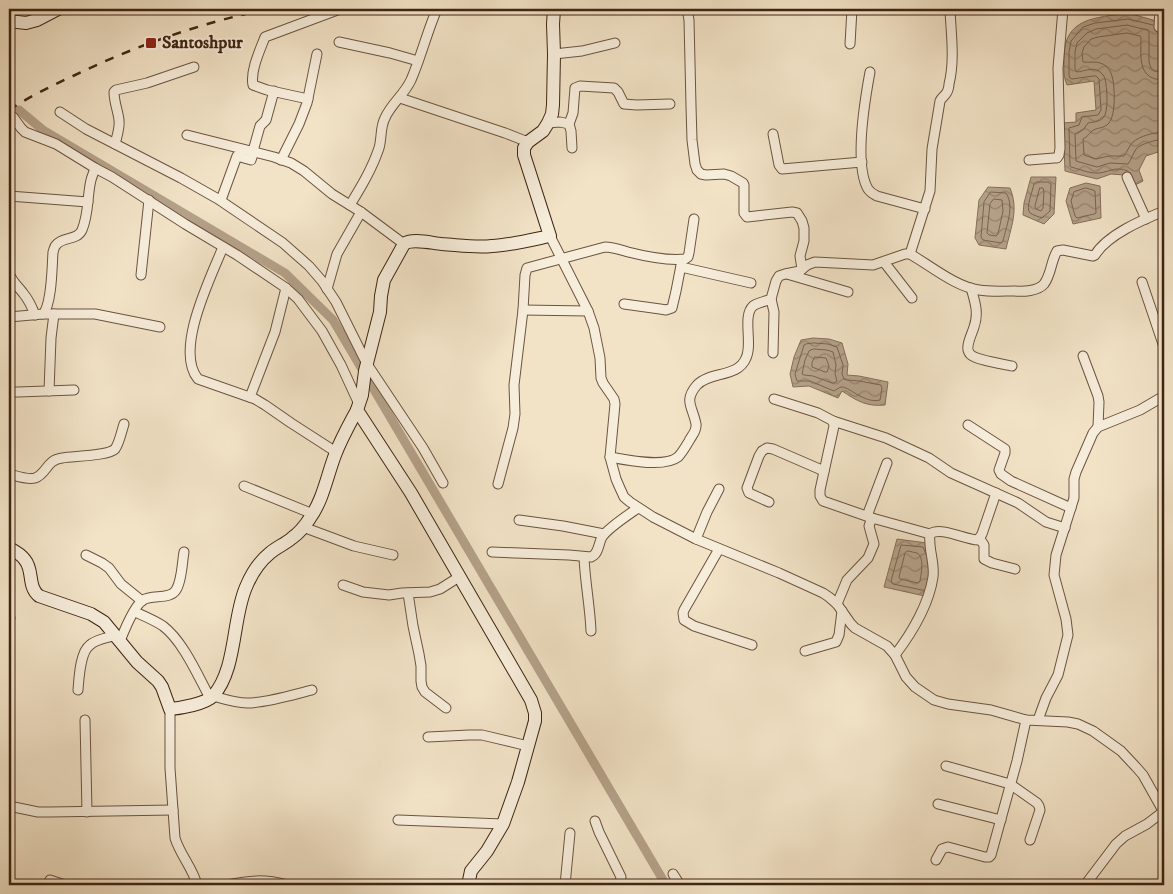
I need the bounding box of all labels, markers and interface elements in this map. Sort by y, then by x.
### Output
place label: Santoshpur [162,32,243,54]
marker: Santoshpur [144,36,158,50]

